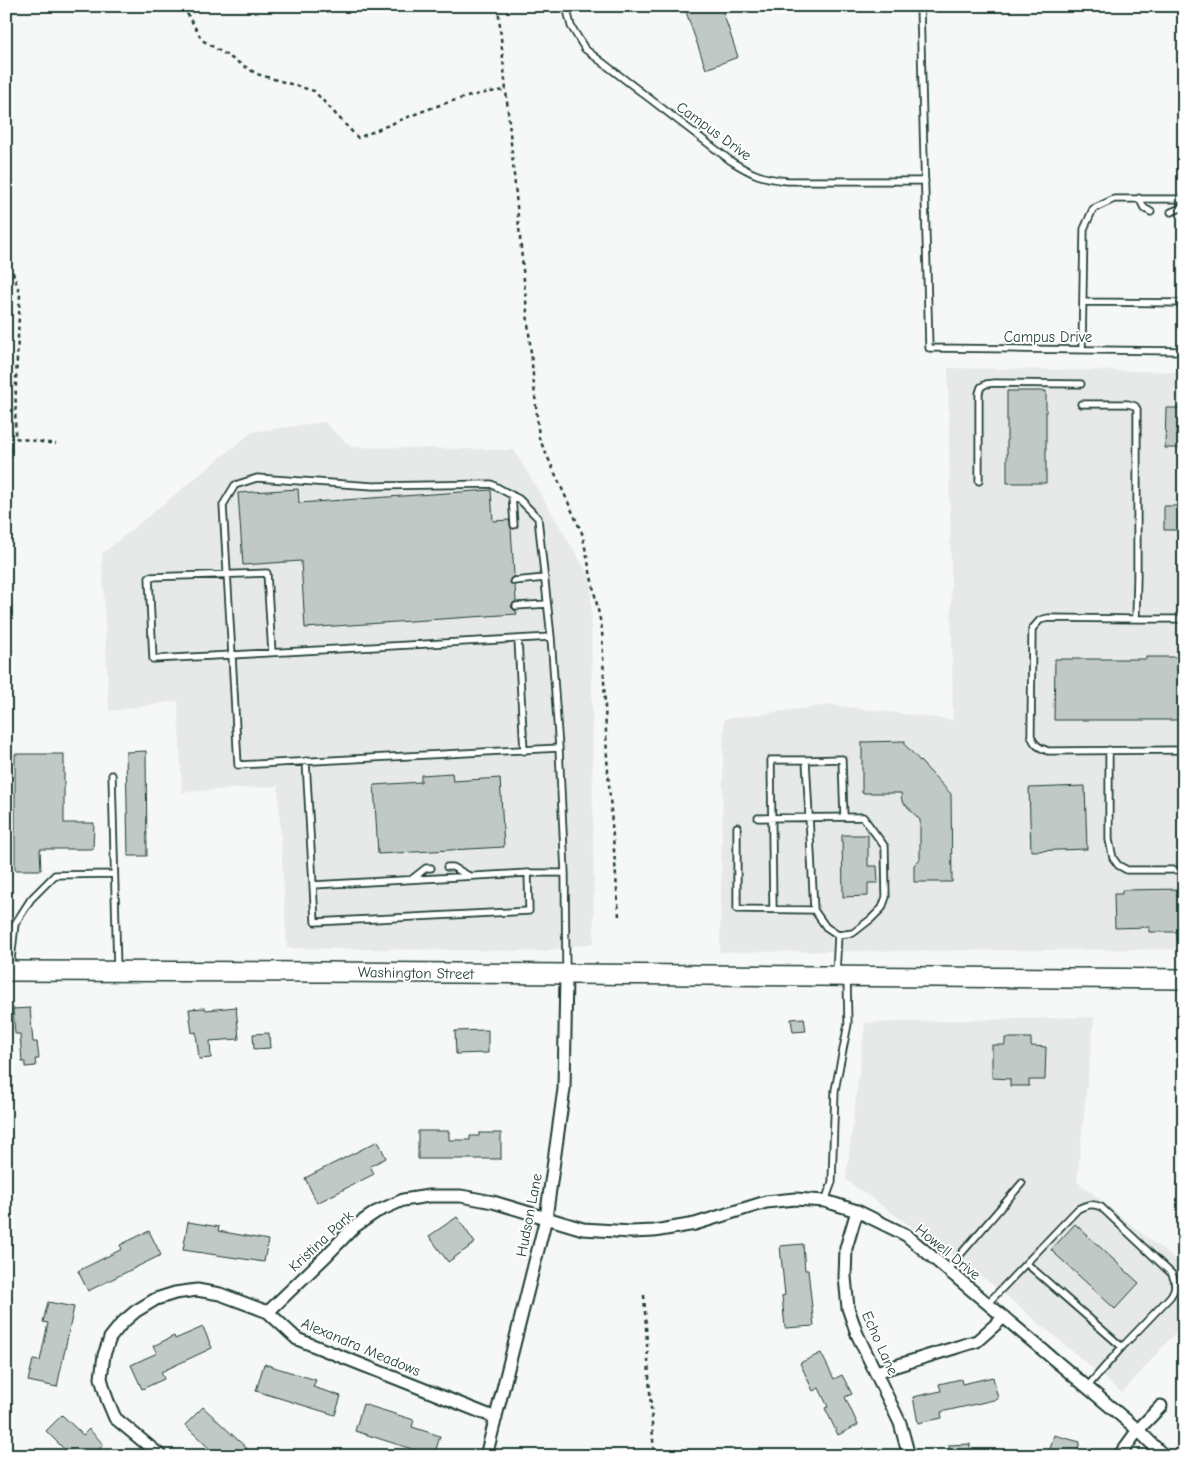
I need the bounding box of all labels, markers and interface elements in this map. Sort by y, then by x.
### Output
street label: Campus Drive [673,98,755,165]
street label: Campus Drive [1004,328,1093,346]
street label: Washington Street [358,963,475,983]
street label: Hudson Lane [512,1171,546,1258]
street label: Kristina Park [285,1206,357,1275]
street label: Howell Drive [912,1220,985,1284]
street label: Echo Lane [858,1308,902,1378]
street label: Alexandra Meadows [299,1314,423,1380]

